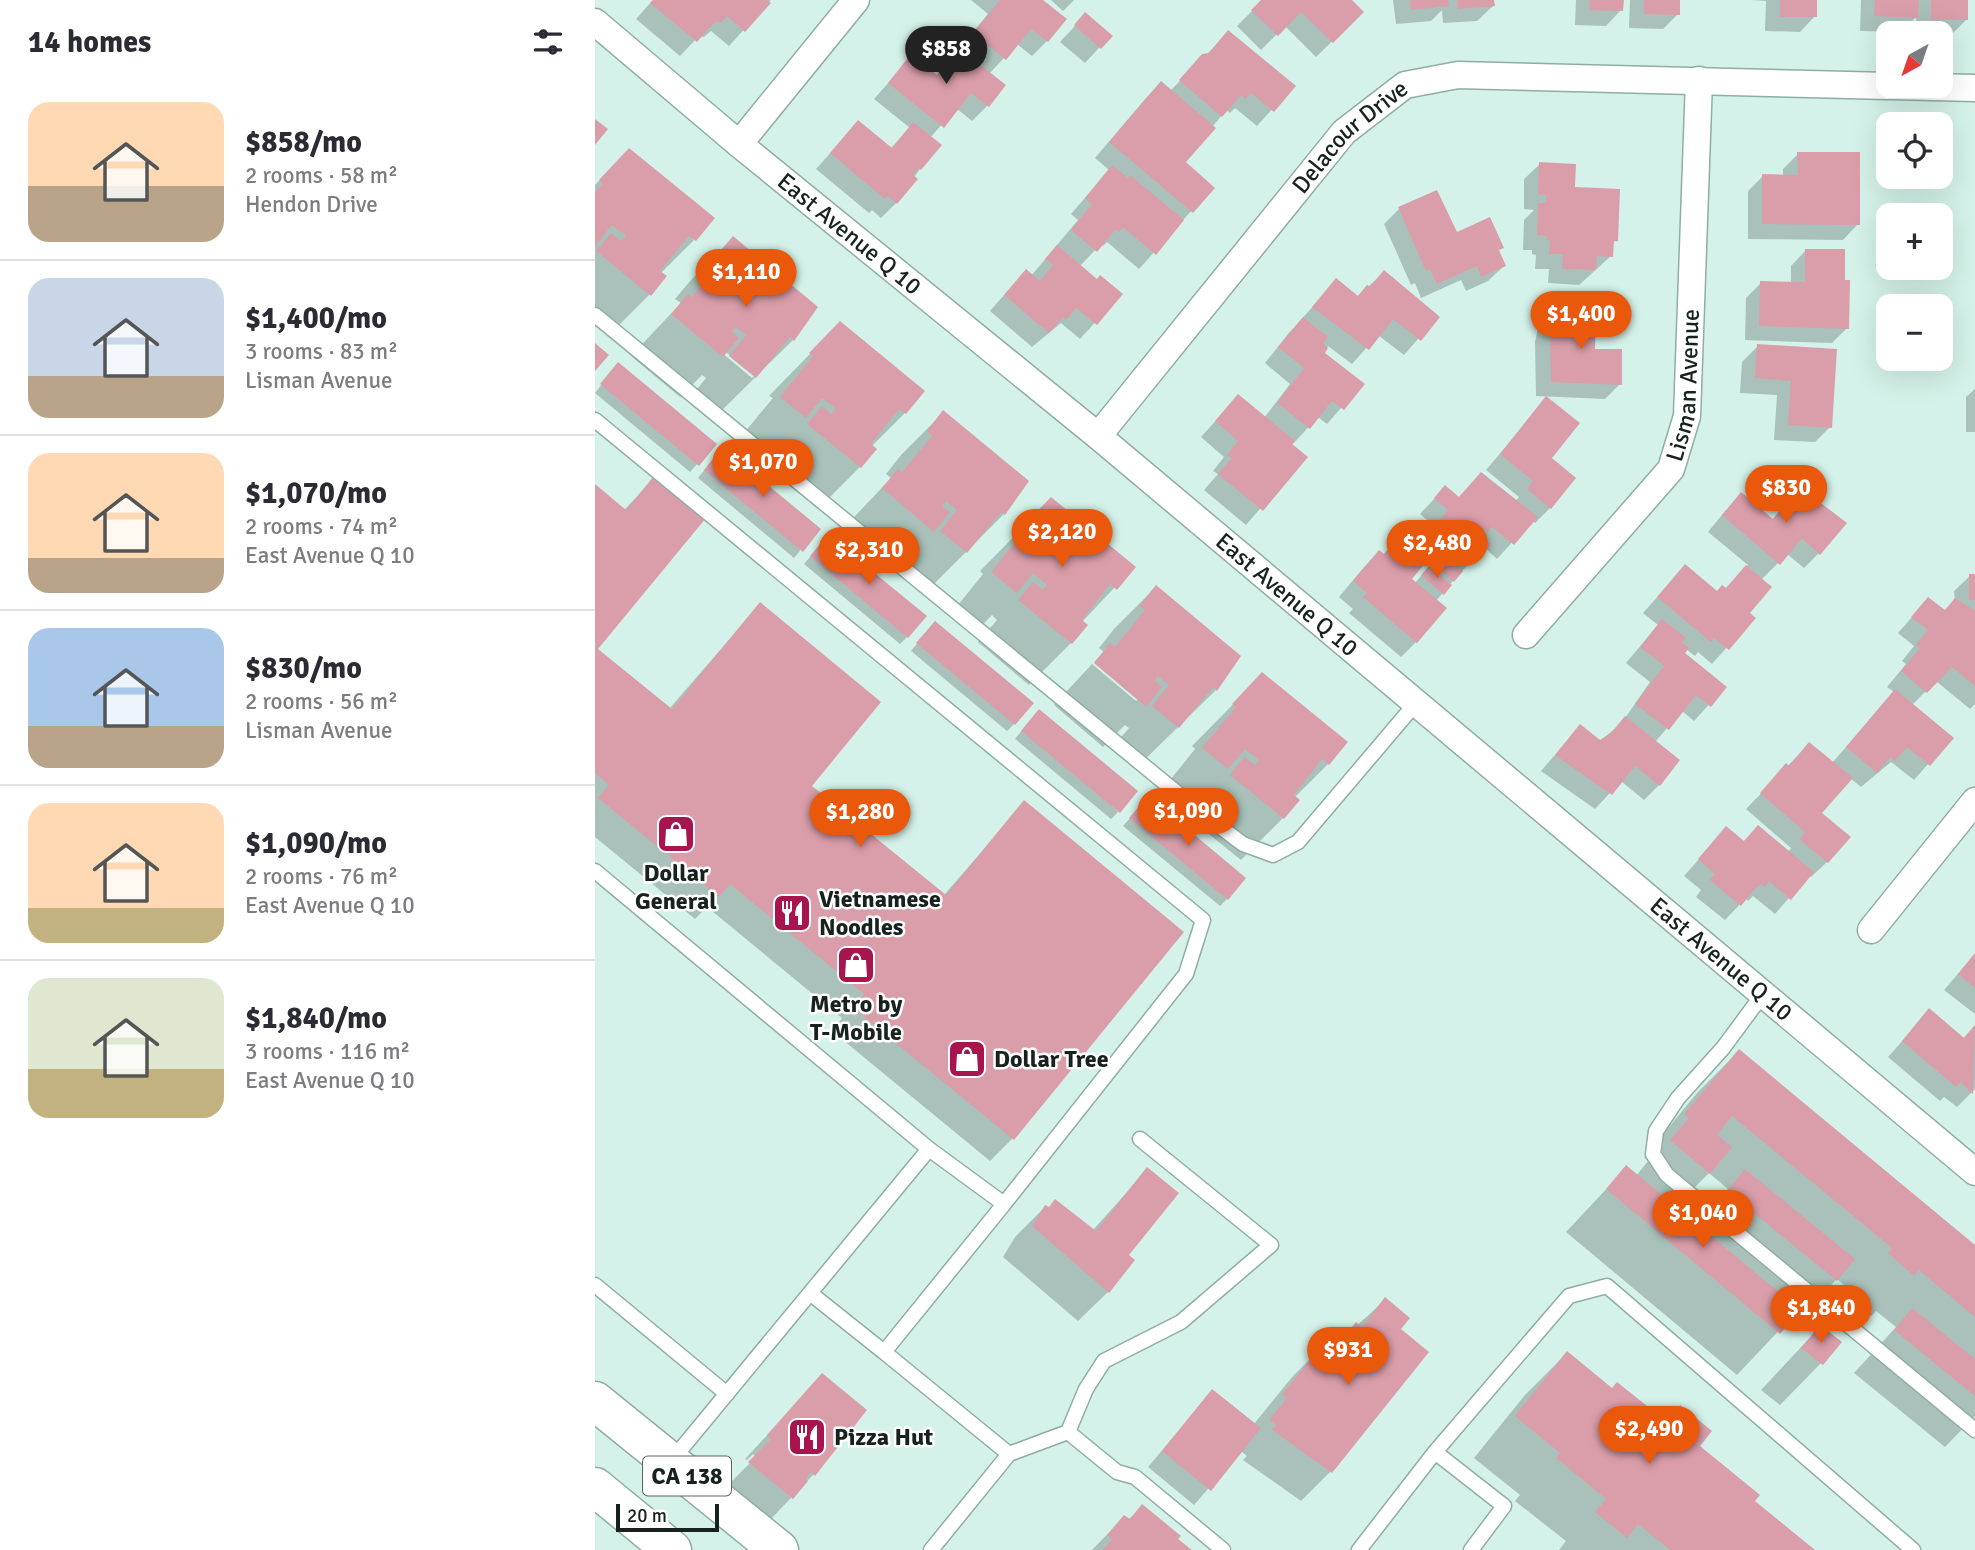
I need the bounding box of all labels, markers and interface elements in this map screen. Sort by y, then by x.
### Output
north arrow [1876,21,1953,98]
map controls [1876,21,1953,371]
icon: filters [529,23,567,61]
text: 14 homes [28,24,151,61]
pin: $858 [905,27,987,86]
text: $858 [921,34,971,63]
street label: Delacour Drive [1285,73,1414,200]
button: locate [1876,112,1953,189]
text: $858/mo [245,124,362,161]
icon: home [84,130,168,214]
text: 2 rooms · 58 m² [245,161,398,190]
street label: East Avenue Q 10 [771,166,928,301]
text: Hendon Drive [245,190,378,219]
button: + [1876,203,1953,280]
pin: $1,110 [689,250,803,309]
text: $1,110 [712,257,780,286]
pin: $1,400 [1524,292,1638,351]
button: − [1876,294,1953,371]
text: $1,400 [1547,299,1615,328]
text: $1,400/mo [245,300,387,337]
icon: home [84,306,168,390]
street label: Lisman Avenue [1659,308,1706,465]
text: 3 rooms · 83 m² [245,337,398,366]
text: Lisman Avenue [245,366,392,395]
pin: $1,070 [706,440,820,499]
text: $1,070 [729,447,797,476]
pin: $830 [1745,466,1827,525]
text: $830 [1761,473,1811,502]
text: $1,070/mo [245,475,387,512]
icon: home [84,481,168,565]
pin: $2,120 [1005,510,1119,569]
text: 2 rooms · 74 m² [245,512,398,541]
text: $2,120 [1028,517,1096,546]
pin: $2,480 [1380,520,1494,580]
street label: East Avenue Q 10 [1209,526,1364,663]
pin: $2,310 [812,528,926,587]
text: $2,480 [1403,528,1471,557]
text: $2,310 [835,535,903,564]
text: East Avenue Q 10 [245,541,415,570]
text: $830/mo [245,650,362,687]
icon: home [84,656,168,740]
text: 2 rooms · 56 m² [245,687,398,716]
text: Lisman Avenue [245,716,392,745]
pin: $1,090 [1131,788,1245,848]
pin: $1,280 [803,790,917,849]
text: $1,090 [1154,796,1222,825]
text: $1,280 [826,797,894,826]
shop icon: Dollar General [655,813,697,855]
text: $1,090/mo [245,825,387,862]
icon: home [84,831,168,915]
place label: Dollar General [635,858,717,916]
text: 2 rooms · 76 m² [245,862,398,891]
place label: Vietnamese Noodles [819,884,941,942]
text: East Avenue Q 10 [245,891,415,920]
street label: East Avenue Q 10 [1644,891,1799,1027]
restaurant icon: Vietnamese Noodles [771,892,813,934]
shop icon: Metro by T-Mobile [835,944,877,986]
place label: Metro by T-Mobile [810,989,902,1047]
text: $1,840/mo [245,1000,387,1037]
icon: home [84,1006,168,1090]
text: 3 rooms · 116 m² [245,1037,410,1066]
shop icon: Dollar Tree [946,1038,988,1080]
place label: Dollar Tree [994,1044,1109,1074]
text: East Avenue Q 10 [245,1066,415,1095]
pin: $1,040 [1646,1190,1760,1250]
text: $1,040 [1669,1198,1737,1227]
pin: $1,840 [1764,1286,1878,1345]
text: $1,840 [1787,1293,1855,1322]
pin: $931 [1307,1328,1389,1387]
text: $931 [1323,1335,1373,1364]
pin: $2,490 [1592,1406,1706,1466]
text: $2,490 [1615,1414,1683,1443]
restaurant icon: Pizza Hut [786,1416,828,1458]
place label: Pizza Hut [834,1422,933,1452]
road number: CA 138 [643,1456,731,1496]
scale bar [616,1501,719,1533]
text: 20 m [627,1504,667,1528]

